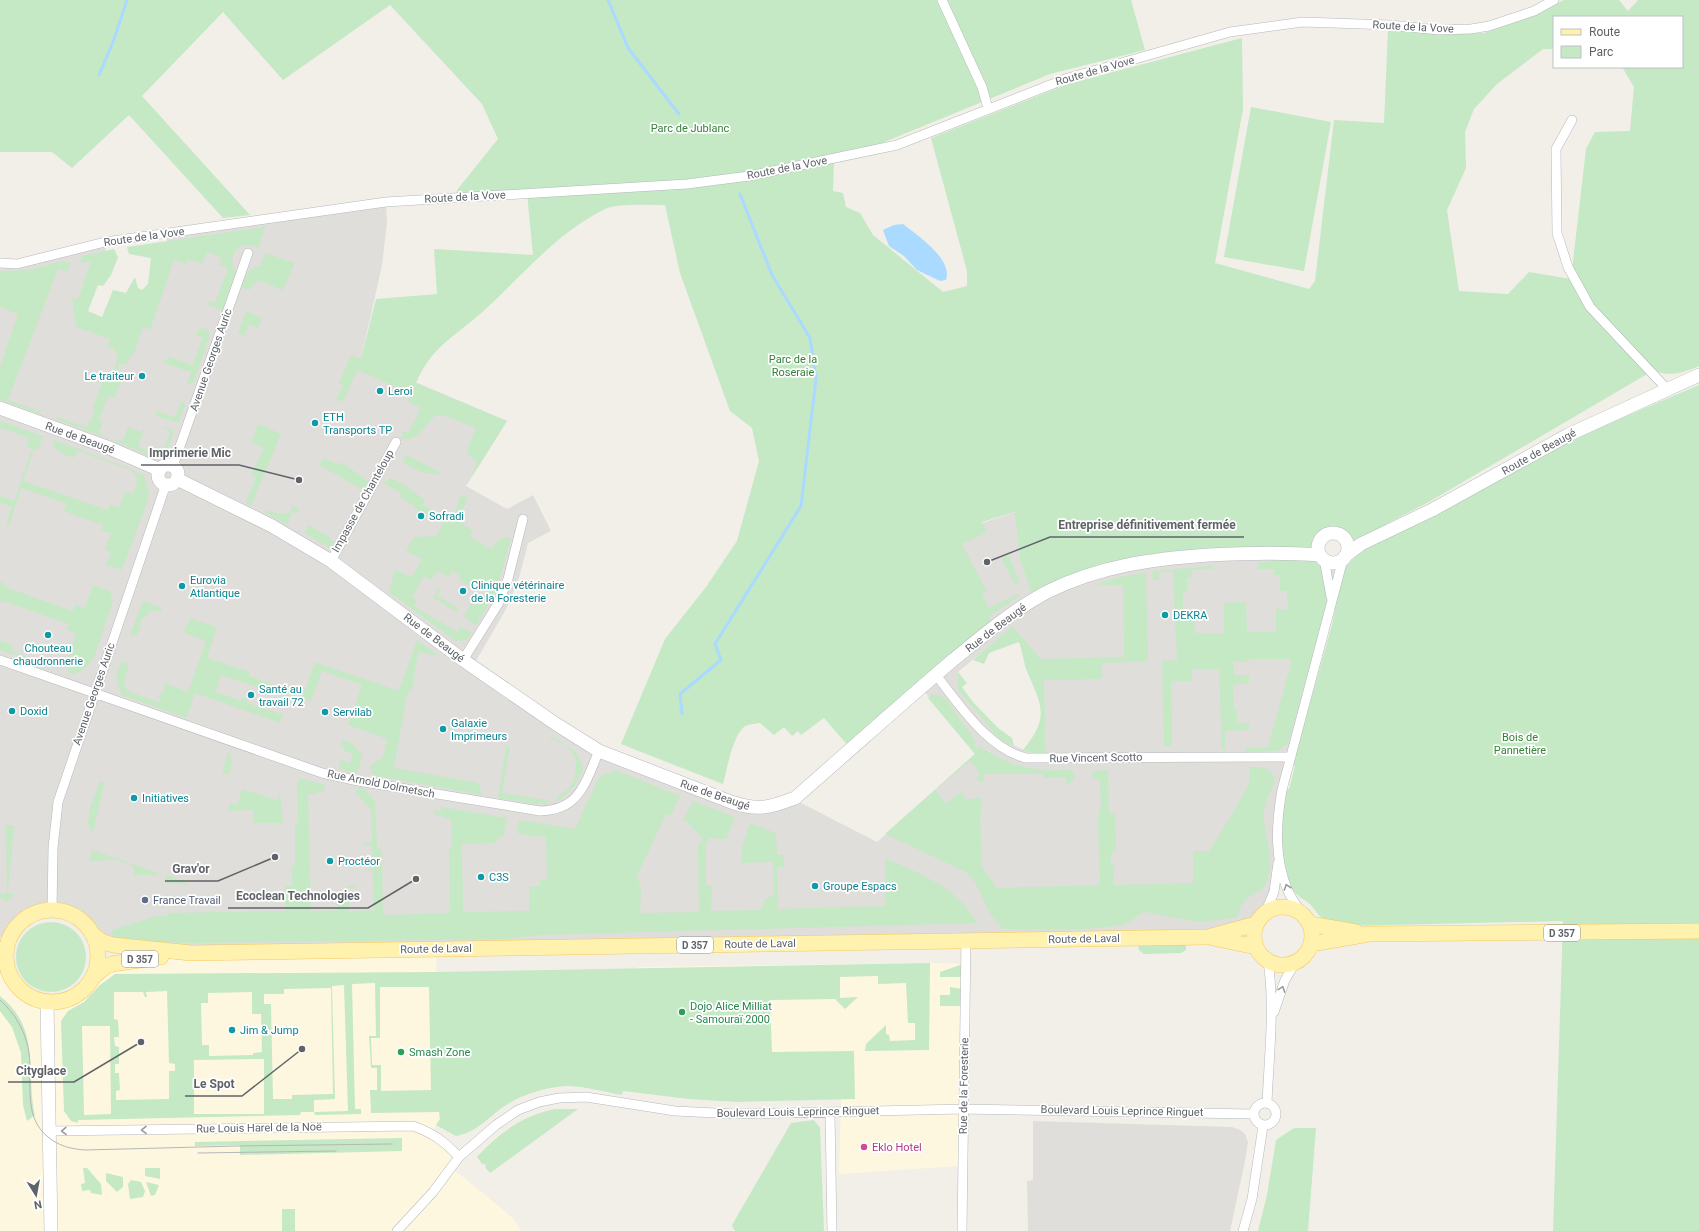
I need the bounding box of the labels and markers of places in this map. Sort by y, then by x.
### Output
place label: Le traiteur [85,370,134,383]
marker: Le traiteur [137,371,147,381]
place label: Leroi [388,385,412,398]
marker: Leroi [375,386,385,396]
place label: ETH Transports TP [323,411,392,437]
marker: ETH Transports TP [310,418,320,428]
callout: Imprimerie Mic [141,441,239,465]
place label: Sofradi [429,510,464,523]
marker: Sofradi [416,511,426,521]
callout: Entreprise définitivement fermée [1050,513,1244,537]
place label: Eurovia Atlantique [190,574,240,600]
place label: Clinique vétérinaire de la Foresterie [471,579,564,605]
marker: Eurovia Atlantique [177,581,187,591]
marker: Clinique vétérinaire de la Foresterie [458,586,468,596]
place label: DEKRA [1173,609,1208,622]
marker: DEKRA [1160,610,1170,620]
marker: Chouteau chaudronnerie [43,630,53,640]
place label: Chouteau chaudronnerie [13,642,83,668]
place label: Santé au travail 72 [259,683,304,709]
marker: Santé au travail 72 [246,690,256,700]
place label: Doxid [20,705,48,718]
marker: Doxid [7,706,17,716]
place label: Servilab [333,706,372,719]
marker: Servilab [320,707,330,717]
place label: Galaxie Imprimeurs [451,717,507,743]
marker: Galaxie Imprimeurs [438,724,448,734]
place label: Initiatives [142,792,189,805]
marker: Initiatives [129,793,139,803]
place label: Proctéor [338,855,380,868]
marker: Proctéor [325,856,335,866]
callout: Grav'or [165,857,218,881]
place label: C3S [489,871,509,884]
marker: C3S [476,872,486,882]
place label: Groupe Espacs [823,880,897,893]
marker: Groupe Espacs [810,881,820,891]
callout: Ecoclean Technologies [228,884,368,908]
place label: France Travail [153,894,221,907]
marker: France Travail [140,895,150,905]
place label: Dojo Alice Milliat - Samouraï 2000 [690,1000,772,1026]
marker: Dojo Alice Milliat - Samouraï 2000 [677,1007,687,1017]
place label: Jim & Jump [240,1024,299,1037]
marker: Jim & Jump [227,1025,237,1035]
place label: Smash Zone [409,1046,470,1059]
marker: Smash Zone [396,1047,406,1057]
callout: Cityglace [8,1058,74,1082]
callout: Le Spot [185,1072,242,1096]
place label: Eklo Hotel [872,1141,922,1154]
marker: Eklo Hotel [859,1142,869,1152]

